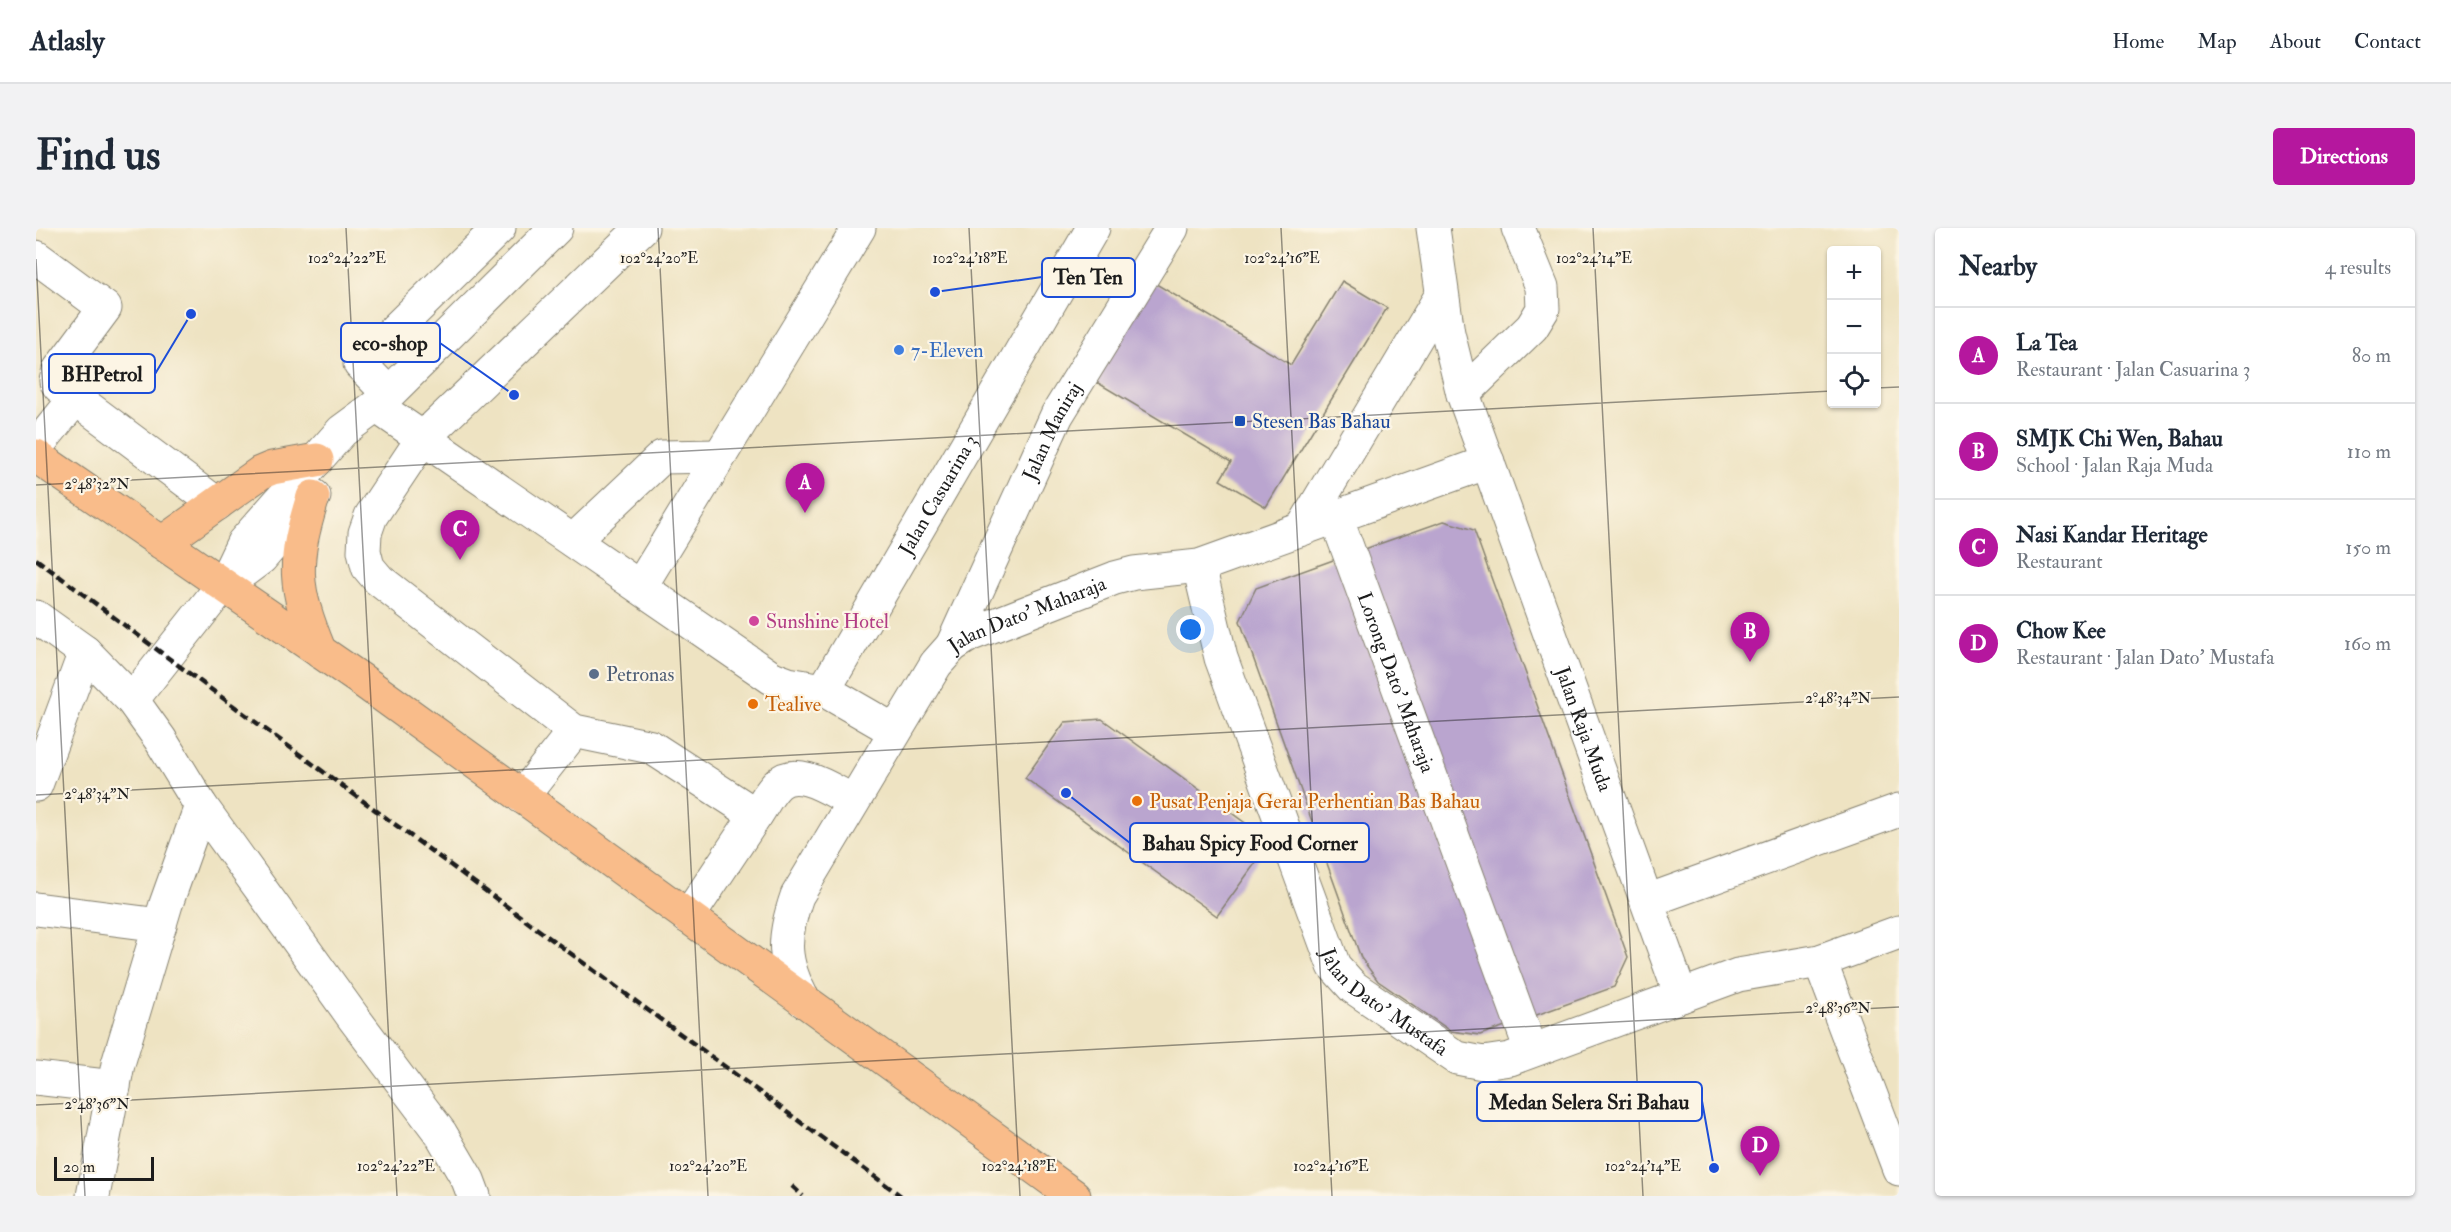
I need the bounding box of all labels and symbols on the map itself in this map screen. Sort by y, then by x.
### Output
text: 102°24'22"E [308,249,386,268]
text: 102°24'20"E [620,249,698,268]
text: 102°24'18"E [932,249,1008,268]
text: 102°24'16"E [1244,249,1320,268]
text: 102°24'14"E [1556,249,1632,268]
callout: Ten Ten [1042,258,1135,297]
text: Ten Ten [1052,264,1123,291]
callout: eco-shop [341,323,440,362]
text: eco-shop [352,330,428,357]
place label: 7-Eleven [911,338,984,363]
marker: 7-Eleven [892,343,906,357]
callout: BHPetrol [49,354,155,393]
text: BHPetrol [61,361,143,388]
street label: Jalan Maniraj [1017,377,1087,485]
place label: Stesen Bas Bahau [1252,409,1391,434]
marker: Stesen Bas Bahau [1233,414,1247,428]
street label: Jalan Casuarina 3 [893,430,983,561]
pin: A [786,464,824,513]
text: 2°48'32"N [64,475,130,494]
pin: C [440,510,480,560]
street label: Jalan Dato' Maharaja [943,571,1110,659]
street label: Lorong Dato' Maharaja [1352,589,1441,777]
place label: Sunshine Hotel [766,609,889,634]
pin: B [1730,612,1770,662]
marker: Sunshine Hotel [747,614,761,628]
your location [1176,615,1205,644]
place label: Petronas [606,662,675,687]
street label: Jalan Raja Muda [1549,662,1618,796]
marker: Petronas [587,667,601,681]
text: 2°48'34"N [1805,689,1871,708]
place label: Tealive [765,692,821,717]
marker: Tealive [746,697,760,711]
text: 2°48'34"N [64,785,130,804]
place label: Pusat Penjaja Gerai Perhentian Bas Bahau [1149,789,1480,814]
marker: Pusat Penjaja Gerai Perhentian Bas Bahau [1130,794,1144,808]
callout: Bahau Spicy Food Corner [1130,823,1369,862]
text: Bahau Spicy Food Corner [1142,830,1359,857]
street label: Jalan Dato' Mustafa [1315,944,1453,1062]
text: 2°48'36"N [1805,999,1871,1018]
callout: Medan Selera Sri Bahau [1477,1082,1702,1121]
text: Medan Selera Sri Bahau [1488,1089,1689,1116]
text: 2°48'36"N [64,1095,130,1114]
pin: D [1740,1126,1780,1176]
scale bar [54,1154,154,1182]
text: 102°24'22"E [357,1157,435,1176]
text: 102°24'20"E [669,1157,747,1176]
text: 102°24'18"E [981,1157,1057,1176]
text: 102°24'16"E [1293,1157,1369,1176]
text: 102°24'14"E [1605,1157,1681,1176]

